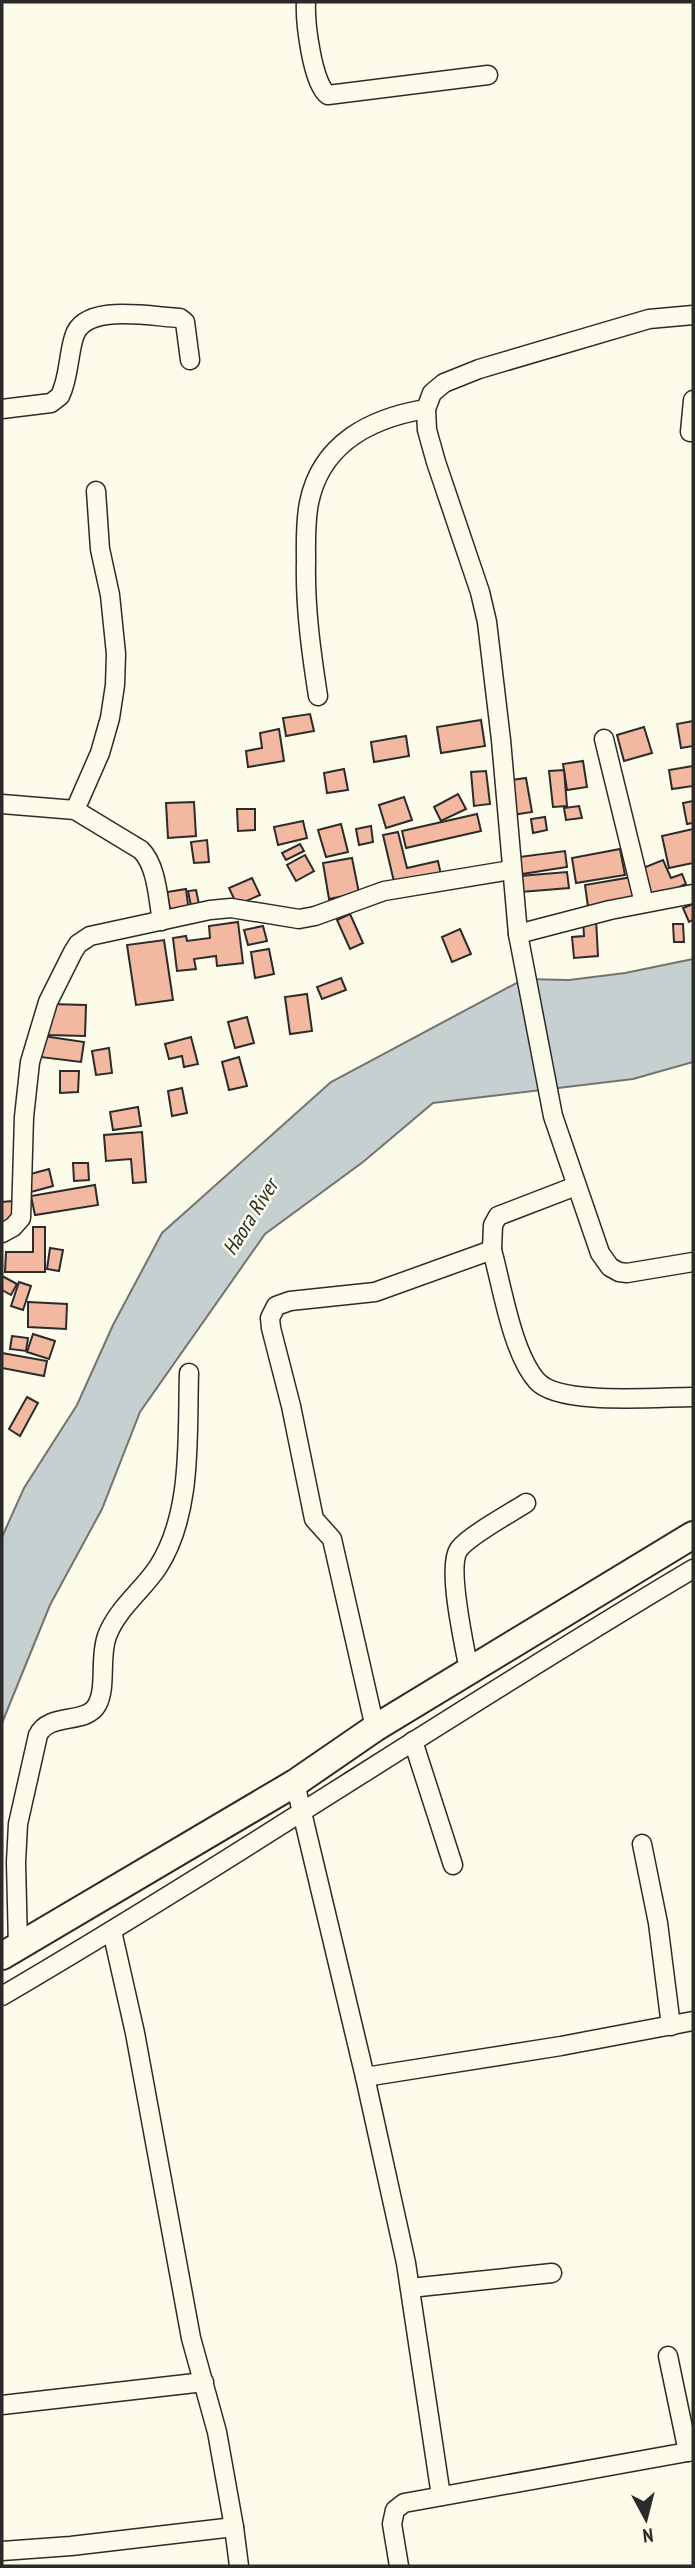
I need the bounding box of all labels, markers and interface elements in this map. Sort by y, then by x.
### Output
water label: Haora River [216,1171,286,1260]
north arrow [611,2484,681,2554]
text: N [642,2523,655,2548]

